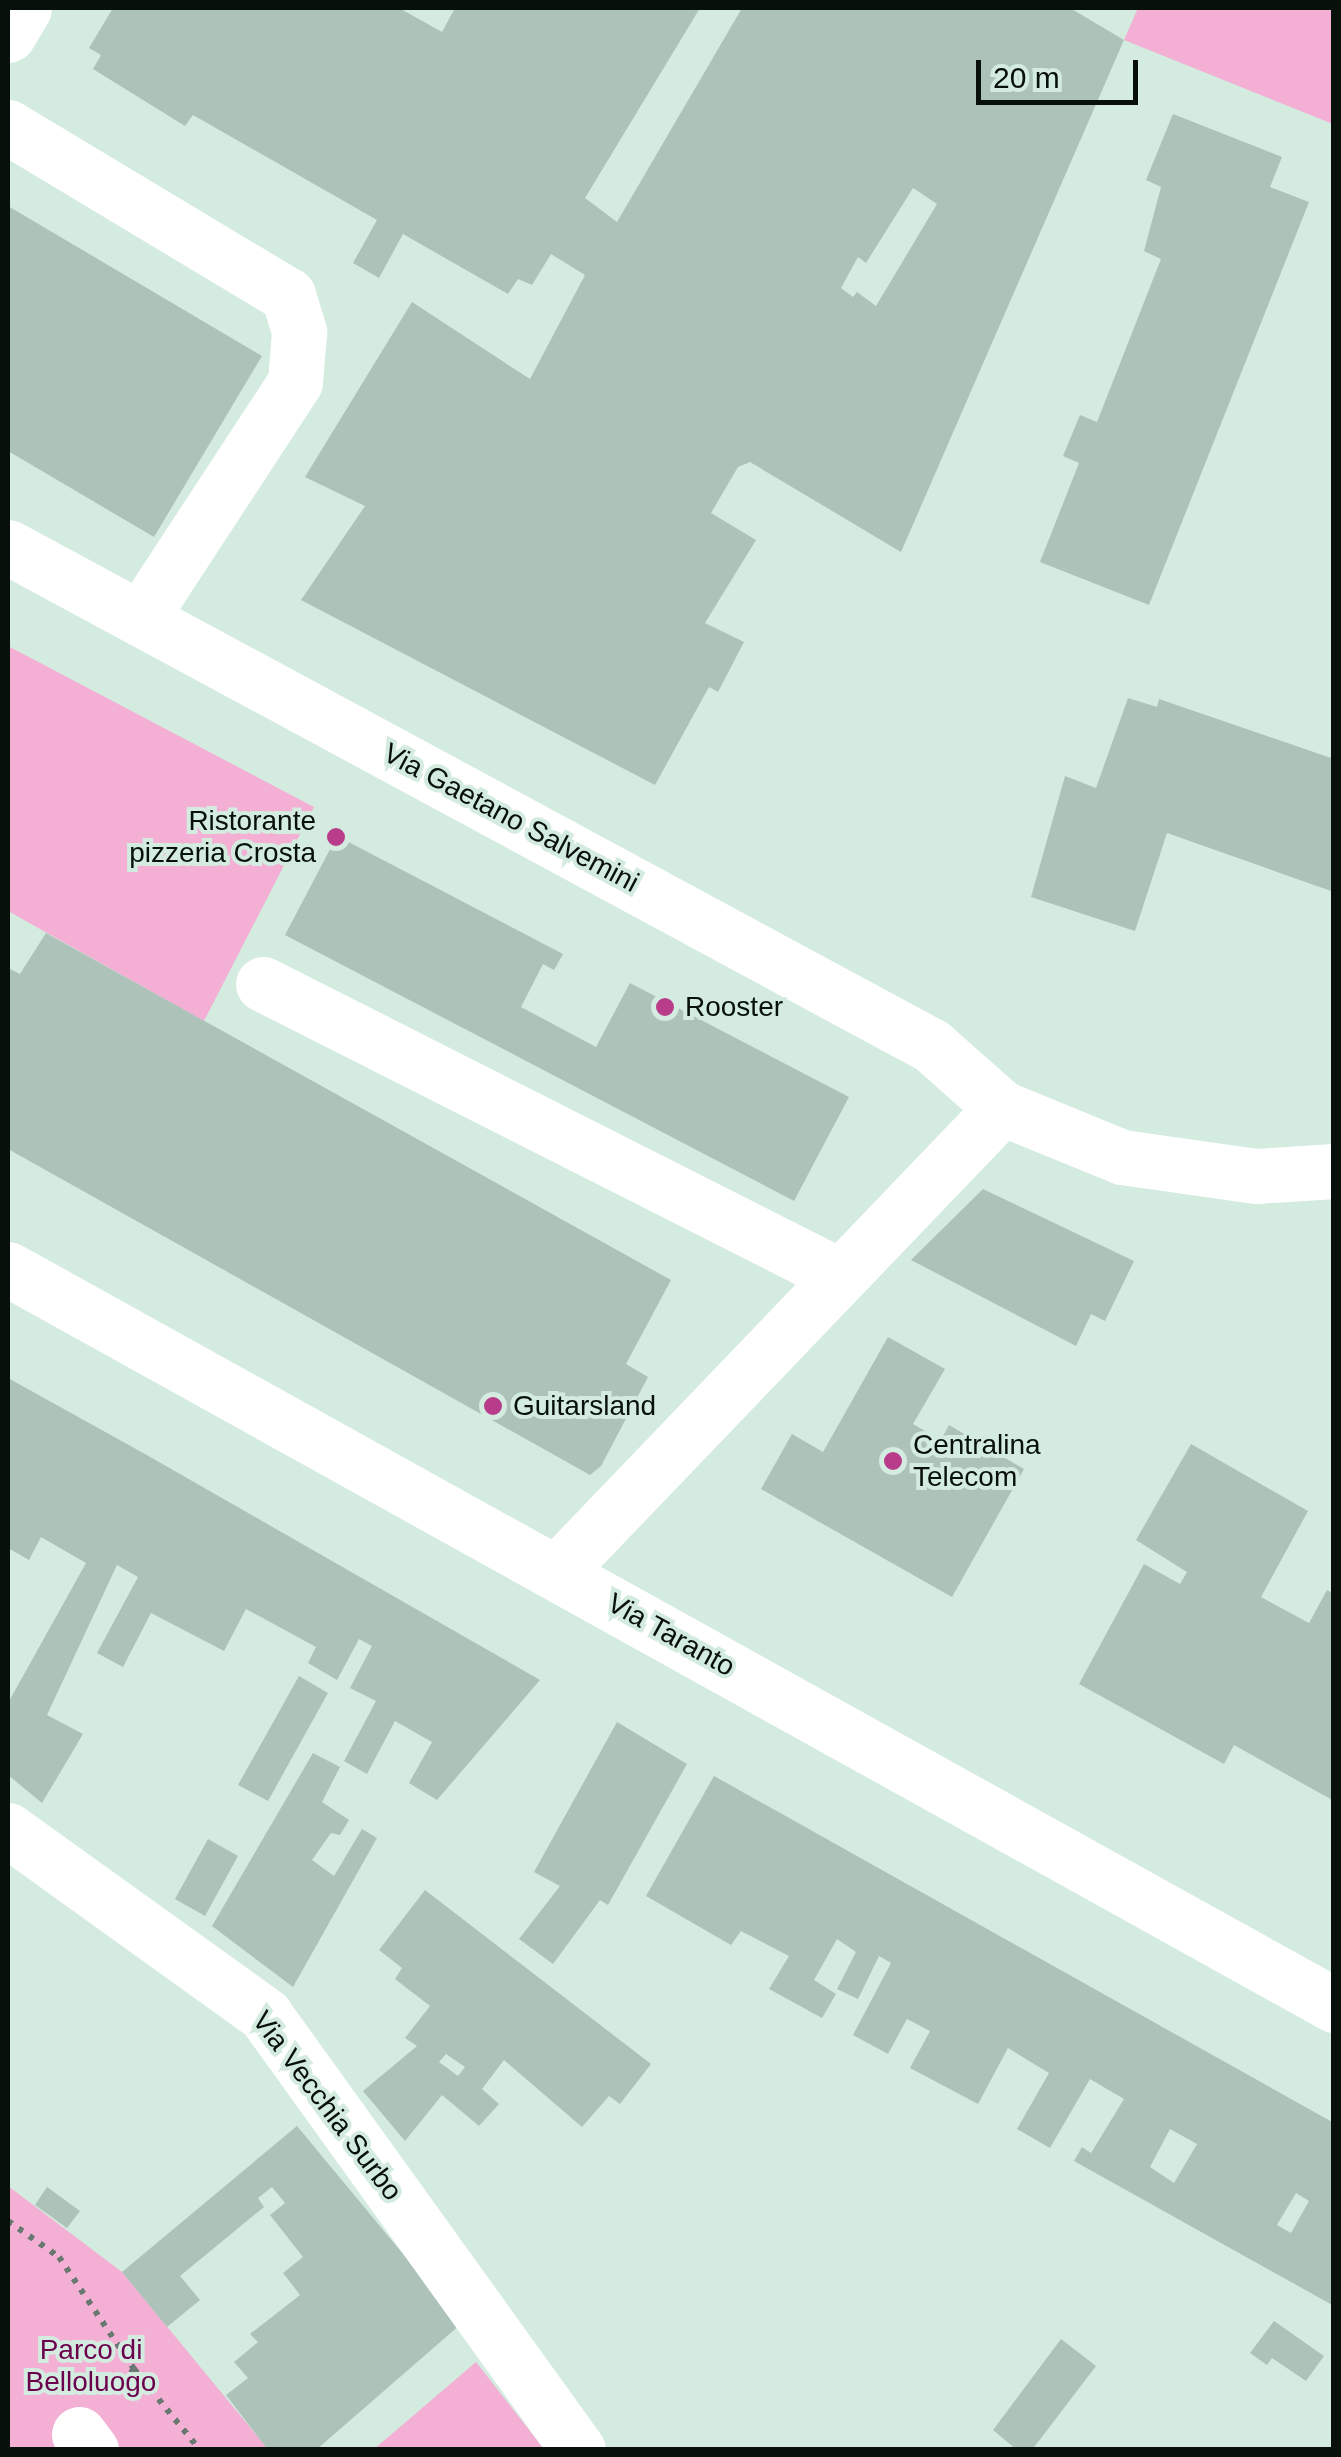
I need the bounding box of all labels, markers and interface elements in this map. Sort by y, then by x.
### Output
scale bar [981,40,1144,102]
text: 20 m [993,61,1060,94]
street label: Via Gaetano Salvemini [378,736,644,900]
place label: Ristorante pizzeria Crosta [129,804,316,870]
marker: Ristorante pizzeria Crosta [325,826,347,848]
place label: Rooster [685,990,783,1024]
marker: Rooster [654,996,676,1018]
place label: Guitarsland [513,1389,656,1423]
marker: Guitarsland [482,1395,504,1417]
place label: Centralina Telecom [913,1428,1041,1494]
marker: Centralina Telecom [882,1450,904,1472]
street label: Via Taranto [601,1586,741,1684]
street label: Via Vecchia Surbo [245,2005,409,2207]
park label: Parco di Belloluogo [26,2333,156,2399]

